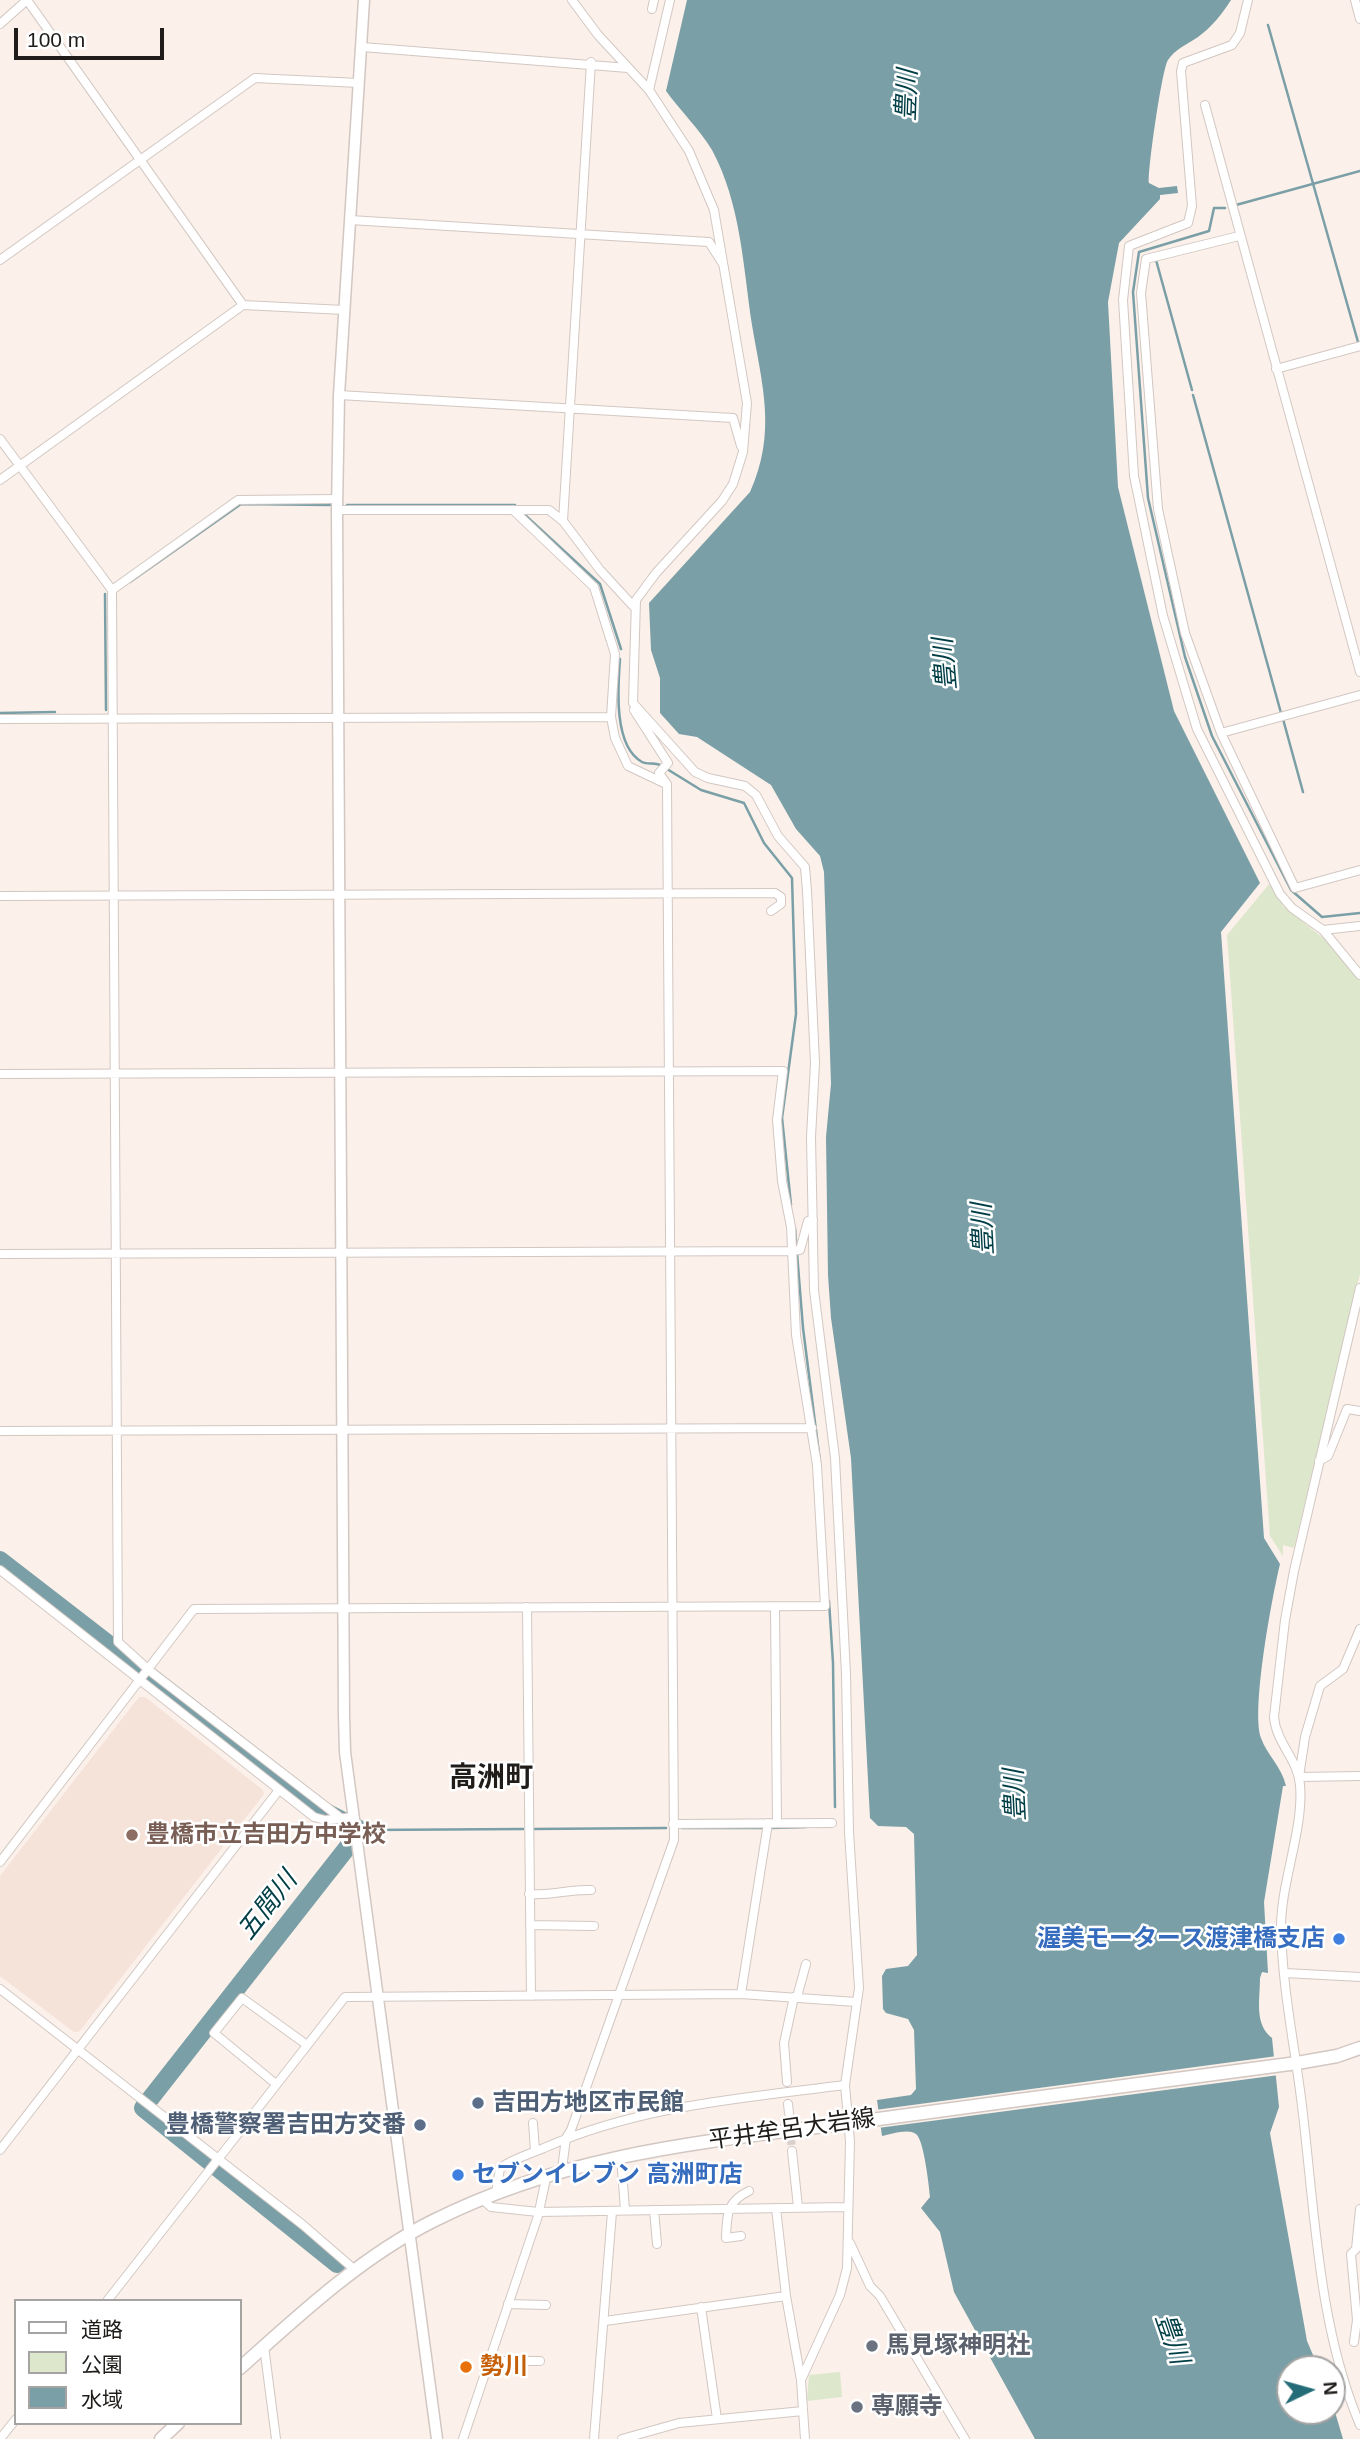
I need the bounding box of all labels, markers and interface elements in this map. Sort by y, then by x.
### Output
scale bar [18,14,168,58]
text: 100 m [27,28,85,51]
water label: 豊川 [892,68,924,122]
water label: 豊川 [928,637,964,691]
water label: 豊川 [967,1202,1001,1256]
district label: 高洲町 [449,1761,533,1795]
water label: 豊川 [999,1768,1033,1822]
place label: 豊橋市立吉田方中学校 [146,1821,386,1849]
marker: 豊橋市立吉田方中学校 [124,1827,140,1843]
water label: 五間川 [232,1866,304,1946]
place label: 渥美モータース渡津橋支店 [1037,1925,1325,1953]
marker: 渥美モータース渡津橋支店 [1331,1931,1347,1947]
place label: 吉田方地区市民館 [492,2089,684,2117]
marker: 吉田方地区市民館 [470,2095,486,2111]
street label: 平井牟呂大岩線 [707,2104,877,2156]
place label: 豊橋警察署吉田方交番 [166,2111,406,2139]
marker: 豊橋警察署吉田方交番 [412,2117,428,2133]
place label: セブンイレブン 高洲町店 [472,2161,743,2189]
marker: セブンイレブン 高洲町店 [450,2167,466,2183]
legend [14,2299,242,2425]
water label: 豊川 [1148,2309,1194,2369]
text: 道路 [81,2318,123,2341]
place label: 馬見塚神明社 [886,2332,1030,2360]
marker: 馬見塚神明社 [864,2338,880,2354]
text: 公園 [81,2353,123,2376]
place label: 勢川 [480,2353,528,2381]
north arrow [1276,2355,1346,2425]
marker: 勢川 [458,2359,474,2375]
text: N [1319,2381,1341,2396]
text: 水域 [81,2388,123,2411]
place label: 専願寺 [871,2393,943,2421]
marker: 専願寺 [849,2399,865,2415]

